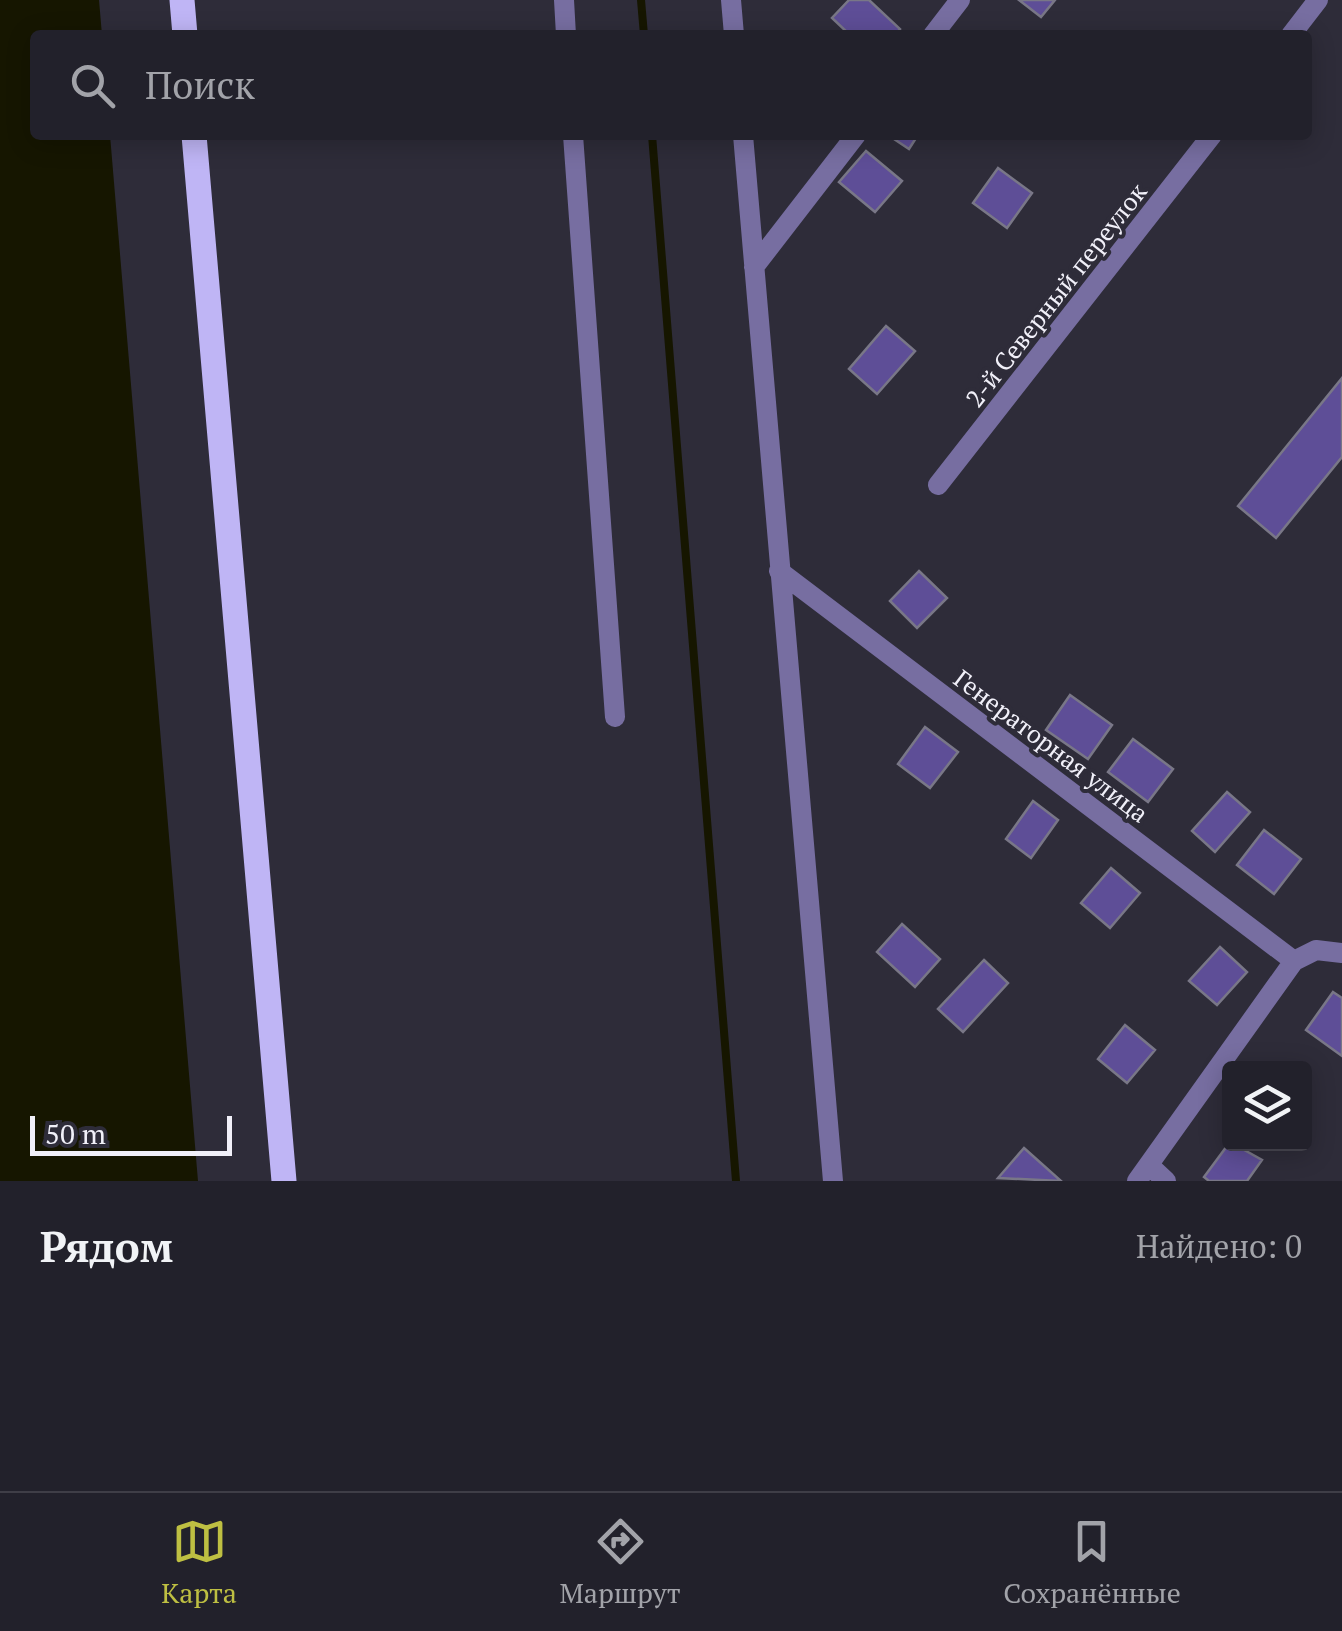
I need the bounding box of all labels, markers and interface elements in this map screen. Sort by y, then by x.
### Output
search box [30,30,1312,140]
icon: search [65,58,120,113]
text: Поиск [145,60,255,110]
street label: 2-й Северный переулок [958,176,1154,414]
street label: Генераторная улица [947,662,1155,830]
map controls [1222,1061,1312,1151]
button: layers [1222,1061,1312,1151]
scale bar [30,1111,232,1156]
text: 50 m [45,1115,106,1152]
text: Рядом [40,1218,173,1274]
text: Найдено: 0 [1136,1225,1302,1267]
tab: Карта [161,1514,237,1611]
tab: Маршрут [559,1514,681,1611]
tab: Сохранённые [1003,1514,1181,1611]

